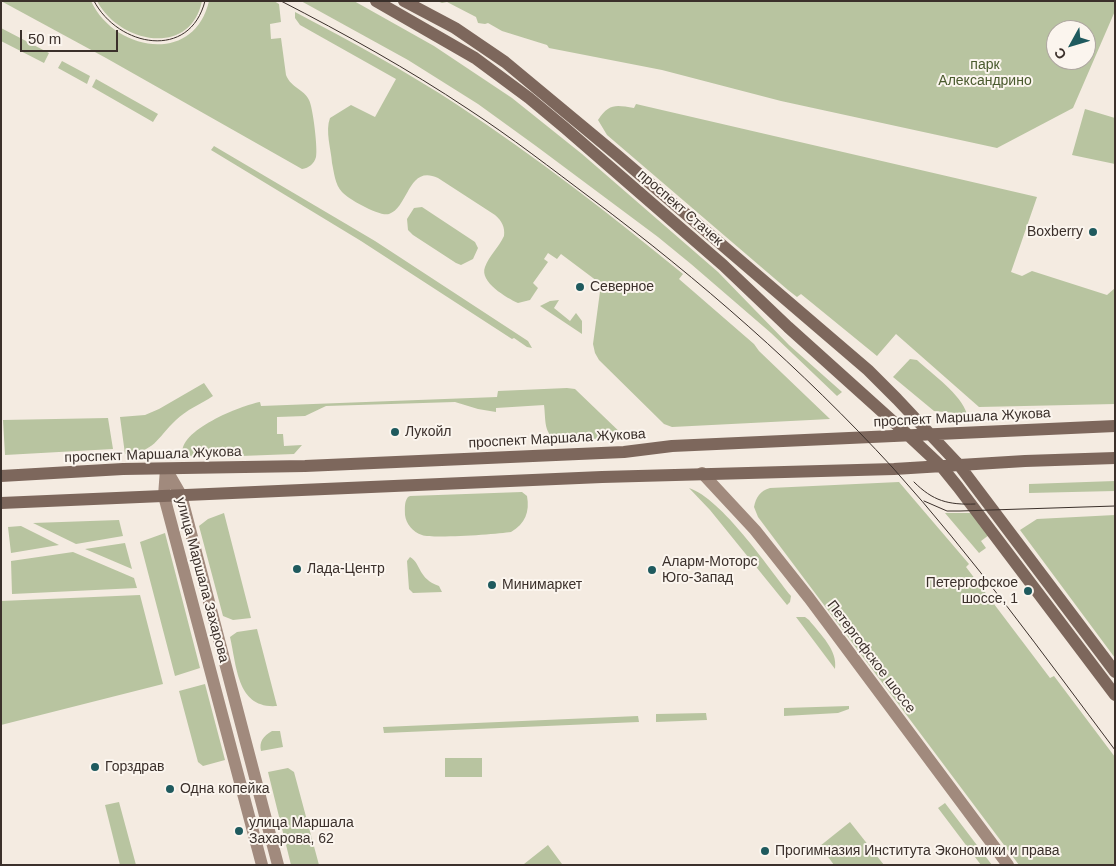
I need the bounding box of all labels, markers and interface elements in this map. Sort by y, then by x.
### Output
scale bar [22,20,120,52]
north arrow [1046,20,1096,70]
text: 50 m [28,30,61,47]
text: С [1051,45,1070,63]
park label: парк Александрино [938,57,1032,90]
street label: проспект Стачек [634,167,726,249]
place label: Boxberry [1027,224,1083,240]
marker: Boxberry [1087,226,1099,238]
place label: Северное [590,279,654,295]
marker: Северное [574,281,586,293]
street label: проспект Маршала Жукова [873,405,1051,431]
place label: Лукойл [405,424,451,440]
marker: Лукойл [389,426,401,438]
street label: проспект Маршала Жукова [468,426,646,452]
street label: проспект Маршала Жукова [64,444,242,466]
street label: улица Маршала Захарова [172,496,232,664]
place label: Аларм-Моторс Юго-Запад [662,554,757,586]
place label: Лада-Центр [307,561,385,577]
marker: Лада-Центр [291,563,303,575]
marker: Аларм-Моторс Юго-Запад [646,564,658,576]
place label: Петергофское шоссе, 1 [926,575,1018,608]
place label: Минимаркет [502,577,582,593]
marker: Минимаркет [486,579,498,591]
marker: Петергофское шоссе, 1 [1022,585,1034,597]
street label: Петергофское шоссе [823,597,919,717]
place label: Горздрав [105,759,164,775]
marker: Горздрав [89,761,101,773]
place label: Одна копейка [180,781,270,797]
marker: Одна копейка [164,783,176,795]
place label: улица Маршала Захарова, 62 [249,815,354,848]
marker: улица Маршала Захарова, 62 [233,825,245,837]
place label: Прогимназия Института Экономики и права [775,843,1060,859]
marker: Прогимназия Института Экономики и права [759,845,771,857]

